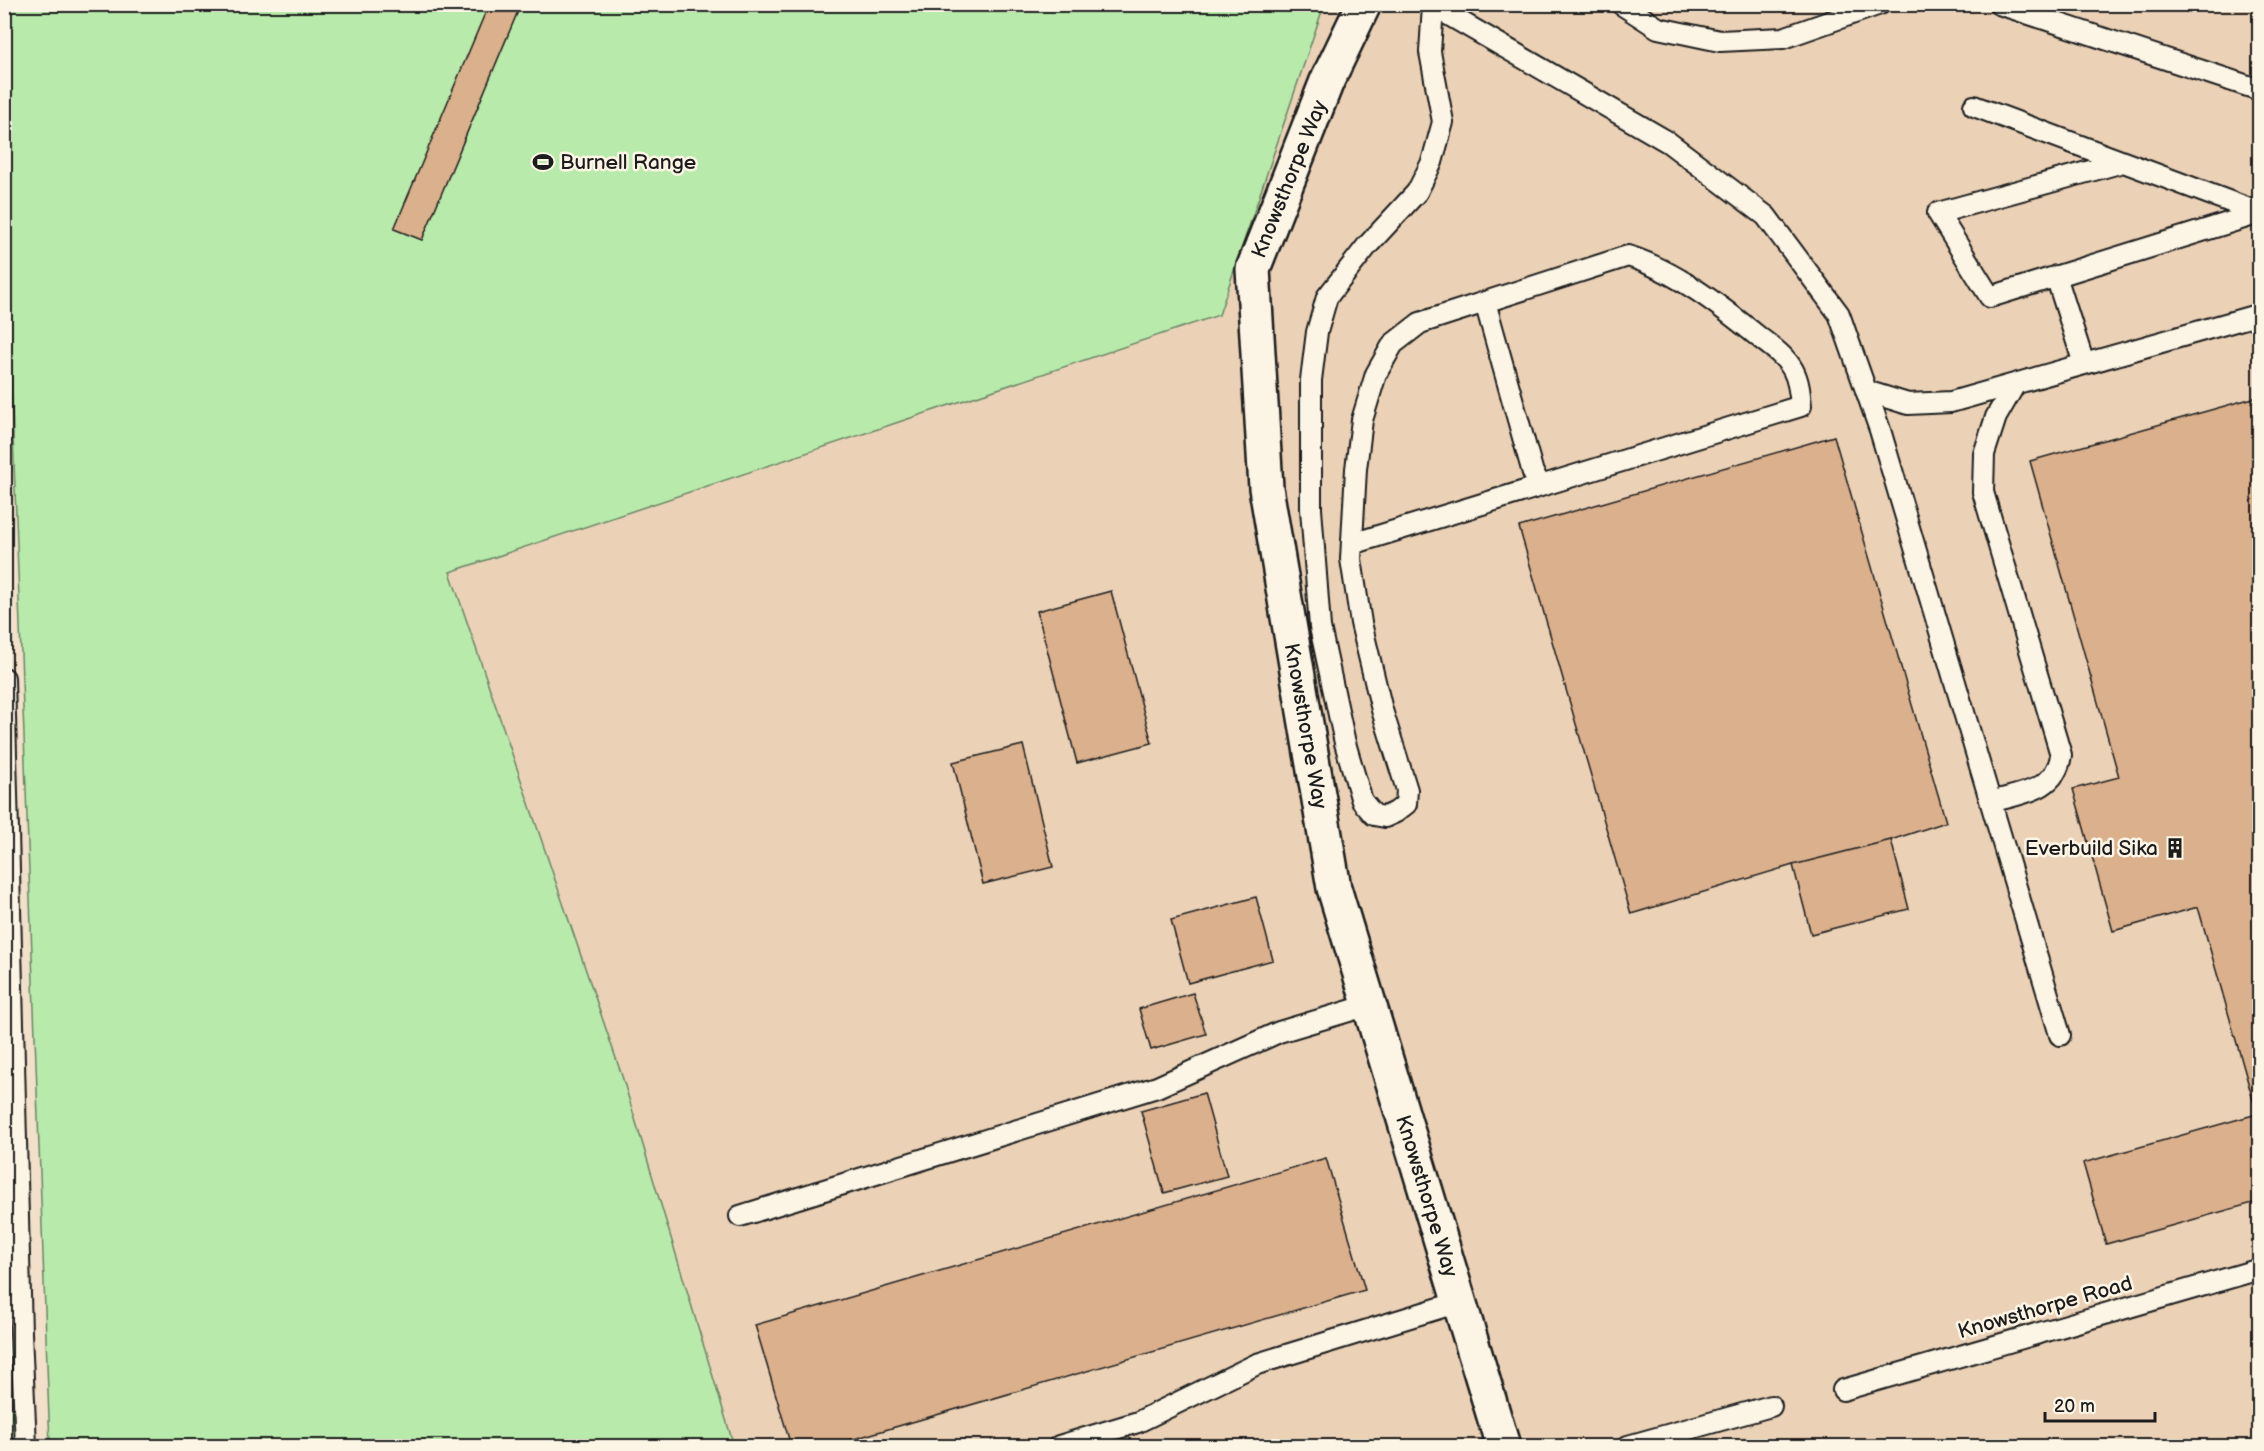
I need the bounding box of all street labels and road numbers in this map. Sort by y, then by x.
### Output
street label: Knowsthorpe Way [1246,96,1333,262]
street label: Knowsthorpe Way [1279,641,1332,811]
street label: Knowsthorpe Way [1390,1112,1463,1281]
street label: Knowsthorpe Road [1955,1271,2135,1344]

